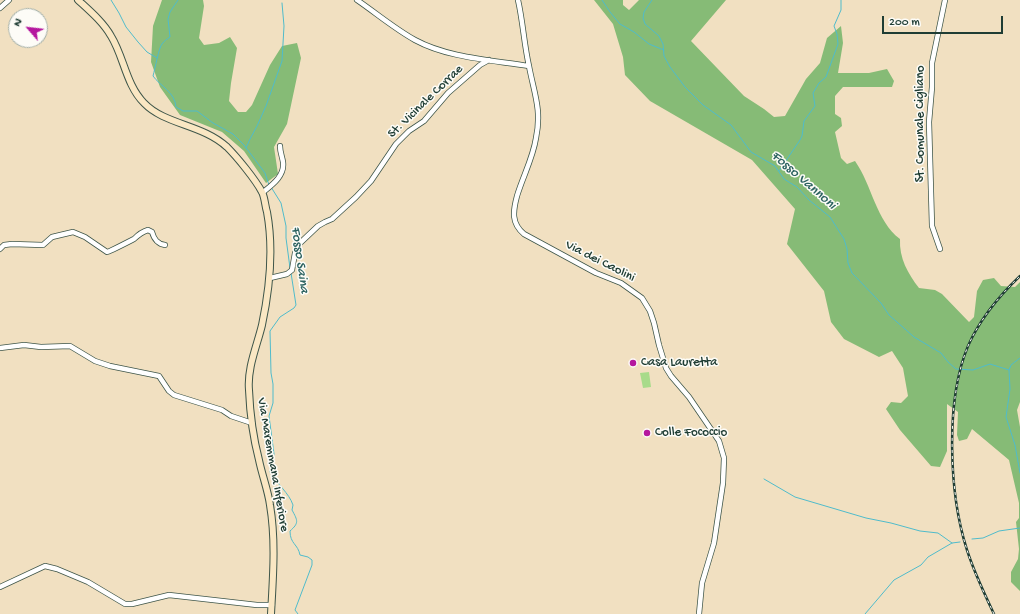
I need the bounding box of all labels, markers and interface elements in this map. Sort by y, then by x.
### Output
north arrow [8,8,48,48]
scale bar [884,8,1005,34]
text: 200 m [889,16,920,30]
text: N [11,17,25,29]
street label: St. Vicinale Corrae [385,62,467,142]
street label: St. Comunale Cigliano [913,66,929,182]
water label: Fosso Vannoni [767,148,839,214]
water label: Fosso Saina [286,226,312,294]
street label: Via dei Caolini [562,238,638,286]
place label: Casa Lauretta [641,355,718,371]
marker: Casa Lauretta [628,358,638,368]
street label: Via Maremmana Inferiore [253,397,291,533]
place label: Colle Fococcio [655,425,727,441]
marker: Colle Fococcio [642,428,652,438]

